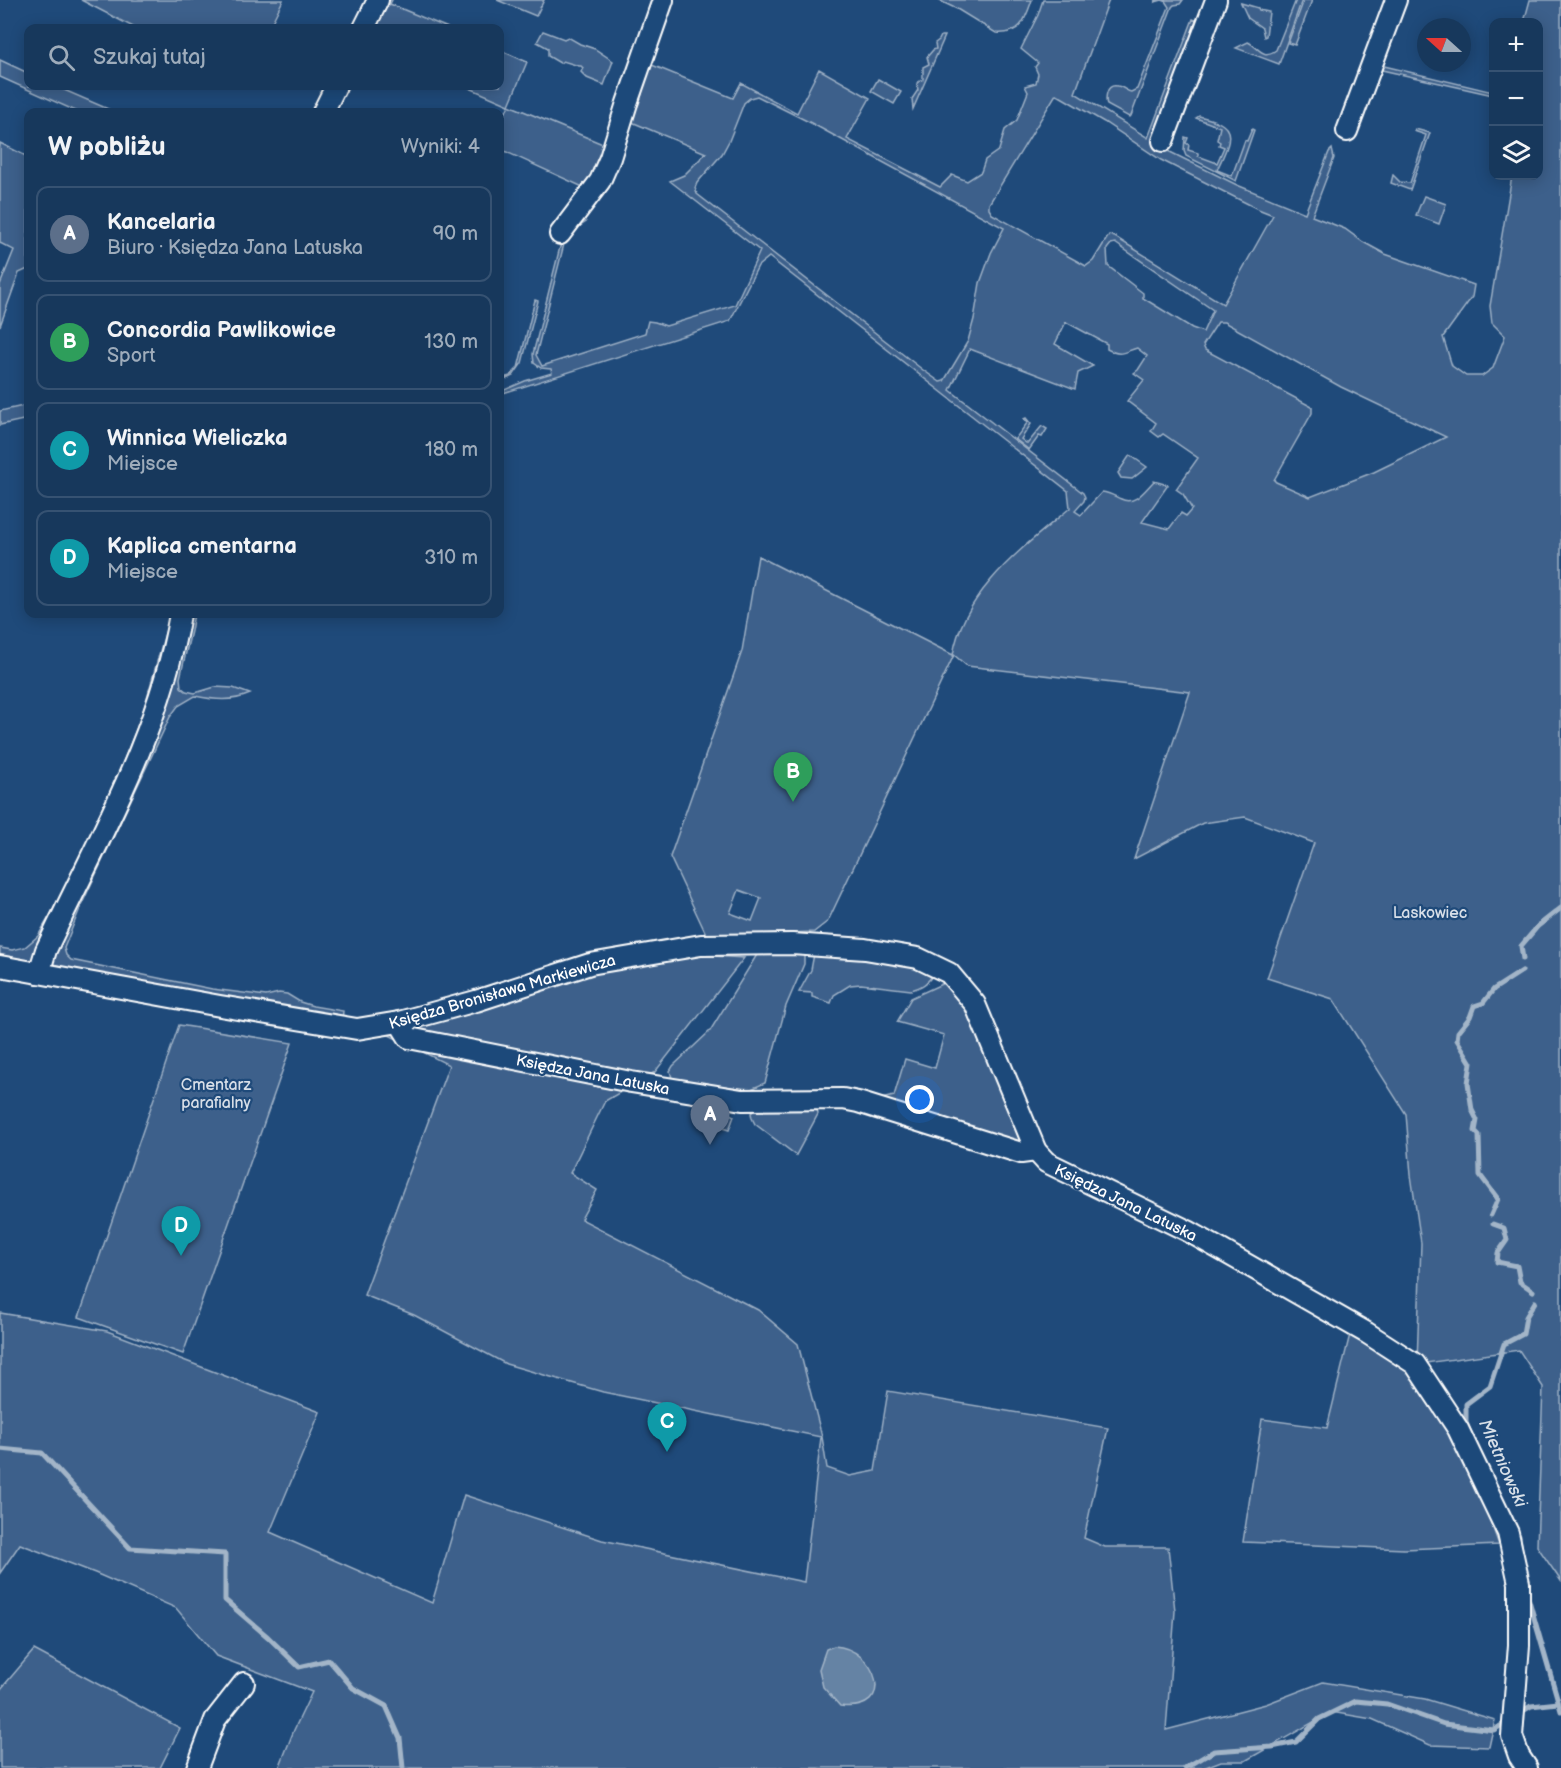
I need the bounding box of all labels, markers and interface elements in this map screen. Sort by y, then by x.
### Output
north arrow [1417,18,1471,72]
map controls [1489,18,1543,180]
button: + [1489,18,1543,72]
search box [24,24,504,90]
icon: search [45,41,78,74]
text: Szukaj tutaj [93,44,206,71]
button: − [1489,72,1543,126]
button: layers [1489,126,1543,180]
text: W pobliżu [48,132,166,163]
text: Wyniki: 4 [401,135,480,159]
text: Kancelaria [107,209,216,236]
text: A [63,222,76,246]
text: 90 m [433,222,478,246]
text: Biuro · Księdza Jana Latuska [107,236,363,260]
text: Concordia Pawlikowice [107,317,336,344]
text: B [62,330,77,354]
text: 130 m [424,330,478,354]
text: Sport [107,344,156,368]
text: Winnica Wieliczka [107,425,288,452]
text: C [62,438,77,462]
text: 180 m [425,438,478,462]
text: Miejsce [107,452,178,476]
text: Kaplica cmentarna [107,533,297,560]
text: D [63,546,76,570]
text: 310 m [424,546,478,570]
text: Miejsce [107,560,178,584]
pin: B [774,752,812,802]
park label: Laskowiec [1393,904,1467,923]
street label: Księdza Bronisława Markiewicza [387,951,618,1034]
street label: Księdza Jana Latuska [514,1051,671,1100]
park label: Cmentarz parafialny [181,1076,252,1113]
your location [905,1085,934,1114]
pin: A [690,1096,730,1145]
street label: Księdza Jana Latuska [1051,1161,1200,1246]
pin: D [162,1206,201,1256]
pin: C [648,1402,686,1452]
water label: Mietniowski [1474,1416,1532,1511]

